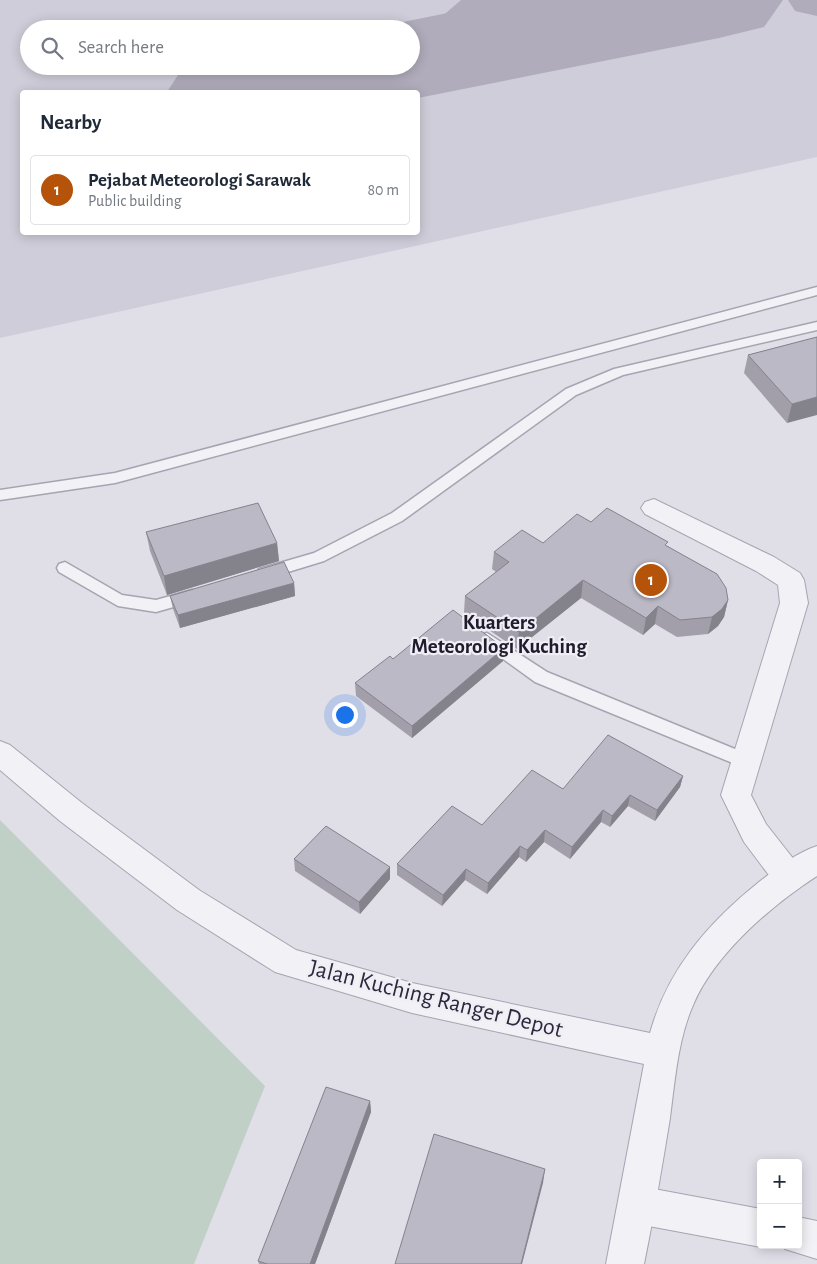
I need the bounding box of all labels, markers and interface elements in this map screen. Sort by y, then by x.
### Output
search box [20,20,420,75]
icon: search [38,34,66,62]
text: Search here [78,38,164,57]
text: Nearby [40,112,101,133]
text: Pejabat Meteorologi Sarawak [88,171,311,190]
text: 1 [54,182,60,198]
text: 80 m [368,182,399,198]
text: Public building [88,193,182,209]
pin: 1 [635,561,667,599]
district label: Kuarters Meteorologi Kuching [411,612,587,657]
your location [332,702,358,728]
street label: Jalan Kuching Ranger Depot [307,956,566,1042]
map controls [757,1159,802,1249]
button: + [757,1159,802,1204]
button: − [757,1204,802,1249]

